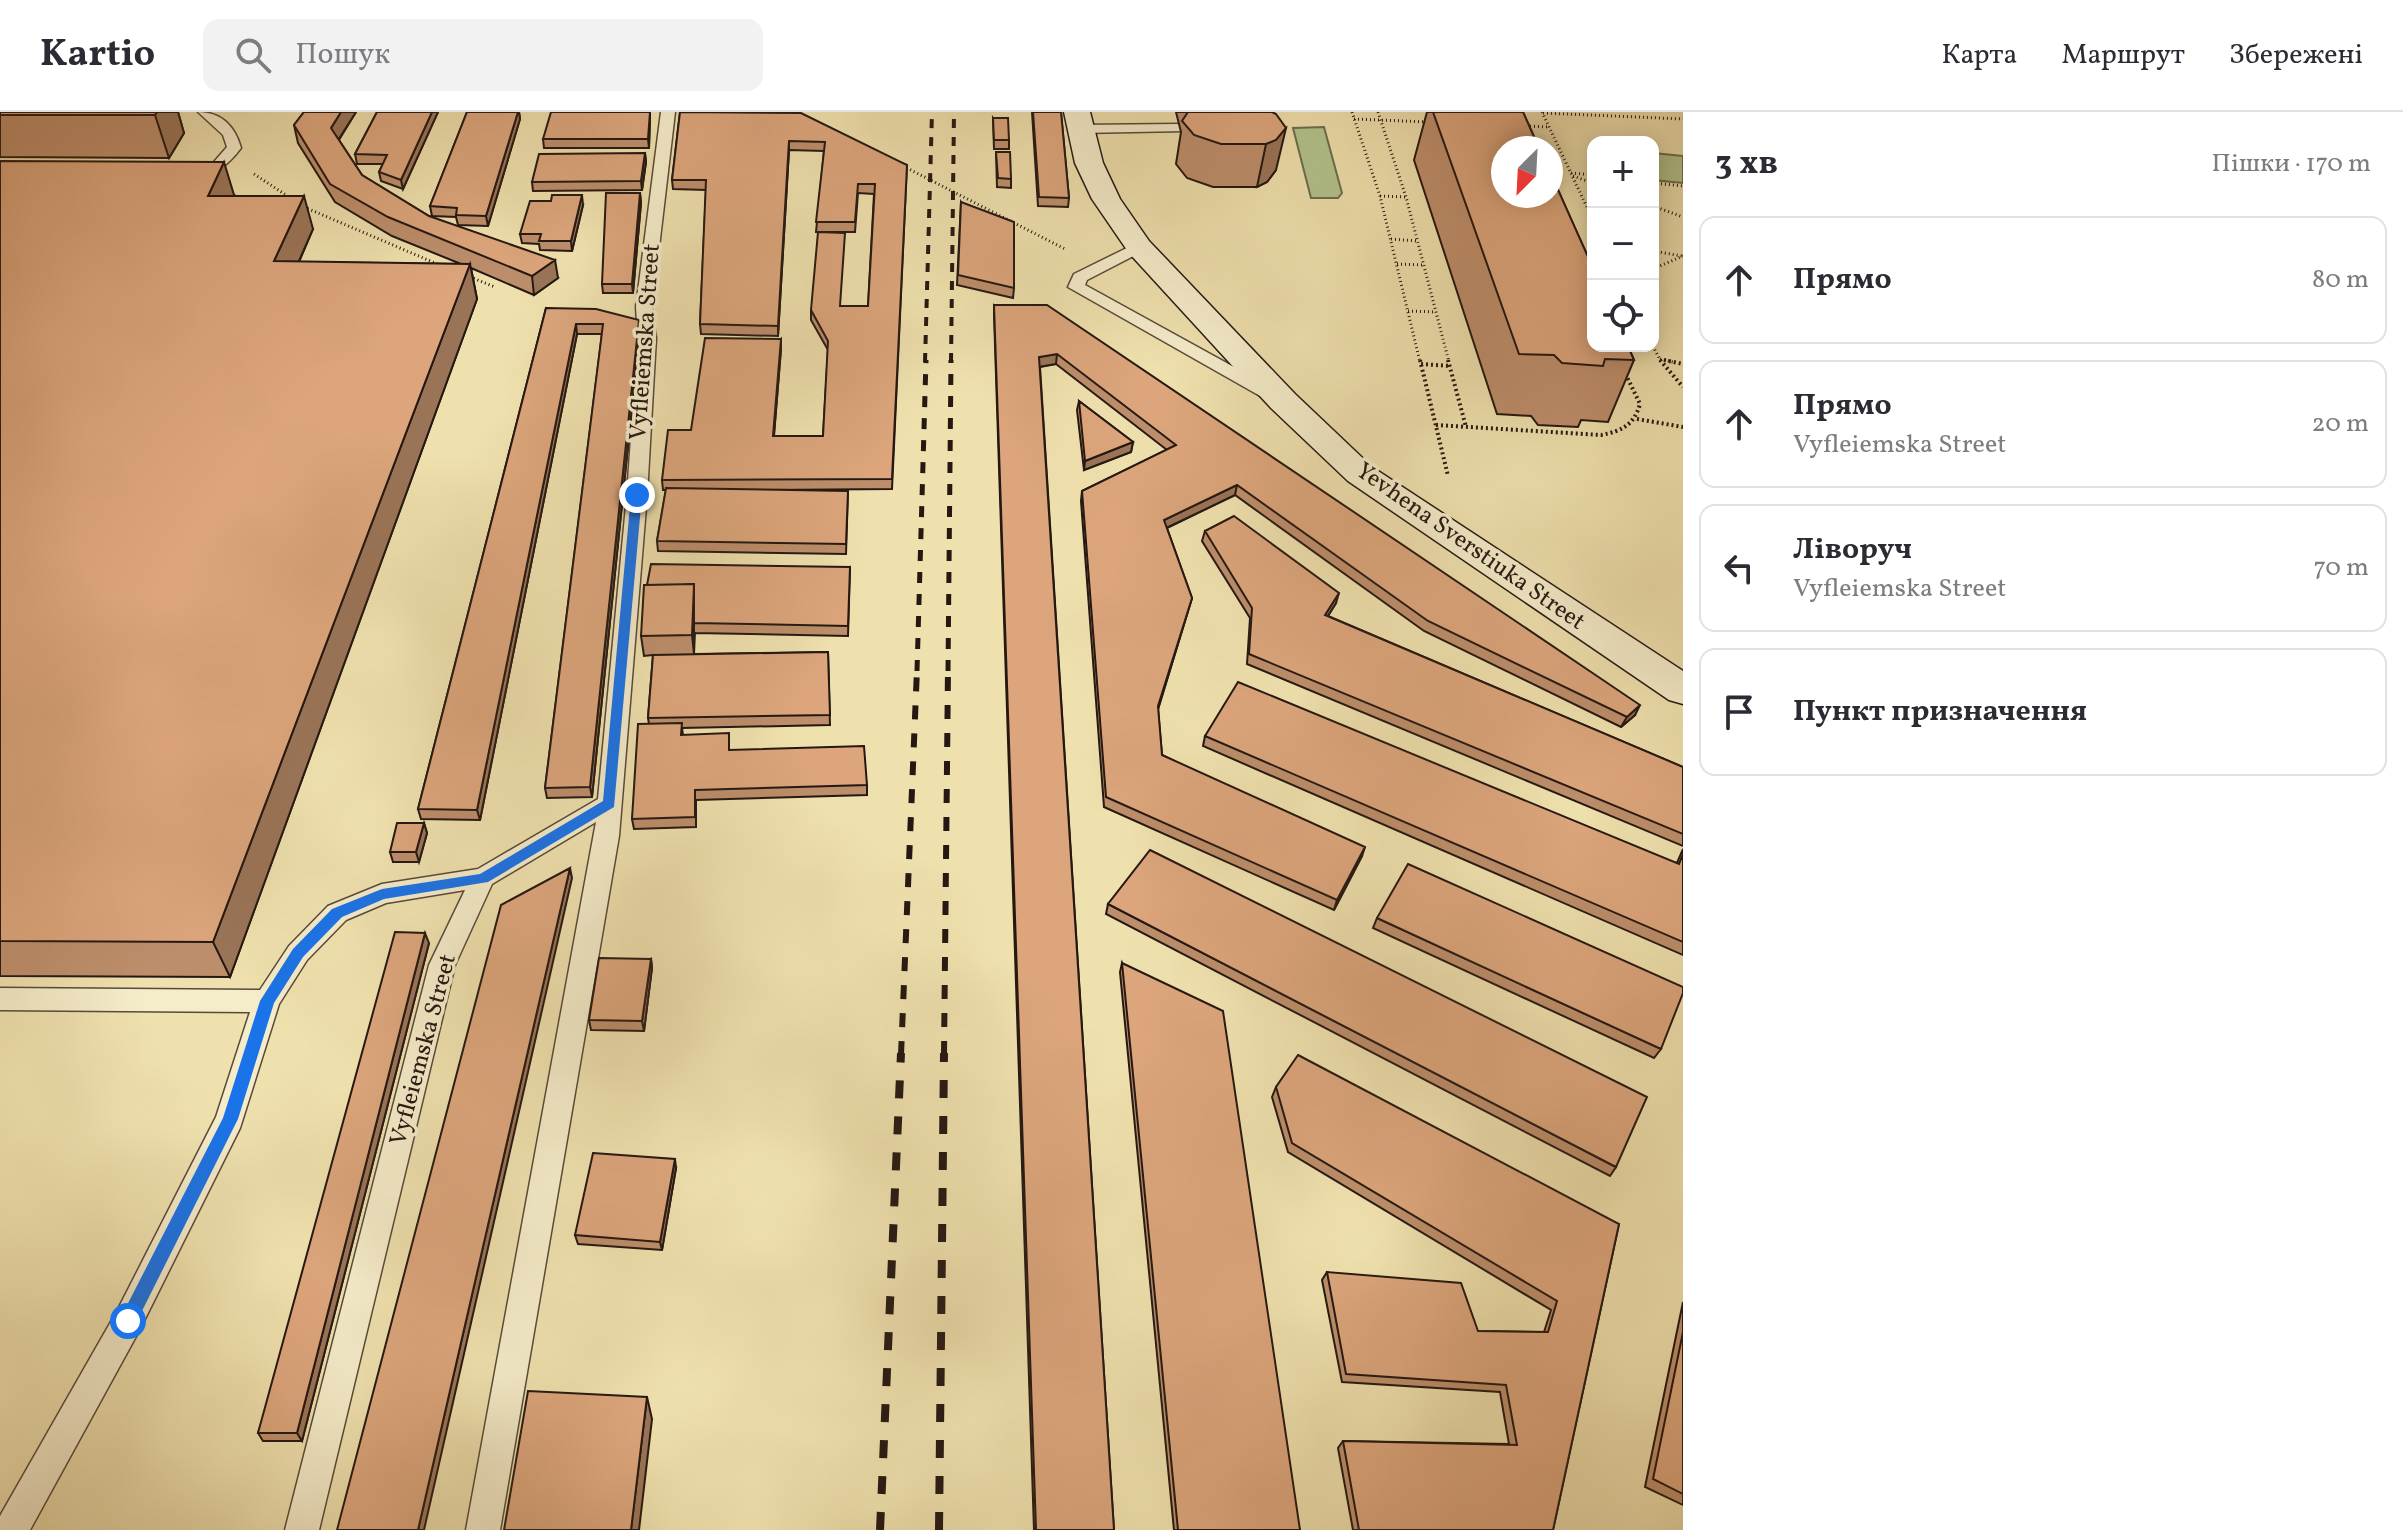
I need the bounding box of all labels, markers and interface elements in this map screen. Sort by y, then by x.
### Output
search box [203,19,763,91]
text: Kartio [40,29,155,82]
icon: search [231,33,275,77]
text: Пошук [295,34,390,76]
text: Карта [1942,36,2017,75]
text: Маршрут [2061,36,2185,75]
text: Збережені [2229,36,2363,75]
north arrow [1491,136,1563,208]
map controls [1587,136,1659,352]
button: + [1587,136,1659,208]
text: 3 хв [1715,141,1778,188]
text: Пішки · 170 m [2212,146,2371,182]
button: − [1587,208,1659,280]
street label: Vyfleiemska Street [622,243,670,441]
icon: ahead [1717,258,1761,302]
text: Прямо [1793,259,1892,301]
text: 80 m [2312,262,2369,298]
button: locate [1587,280,1659,352]
text: Прямо [1793,385,1892,427]
icon: ahead [1717,402,1761,446]
text: 20 m [2311,406,2369,442]
text: Vyfleiemska Street [1793,427,2006,463]
street label: Yevhena Sverstiuka Street [1348,455,1592,639]
route end [619,477,655,513]
text: Ліворуч [1793,529,1912,571]
icon: left [1717,546,1761,590]
text: 70 m [2314,550,2369,586]
text: Vyfleiemska Street [1793,571,2006,607]
icon: arrive [1717,690,1761,734]
text: Пункт призначення [1793,691,2087,733]
street label: Vyfleiemska Street [382,950,466,1150]
route start [110,1303,146,1339]

